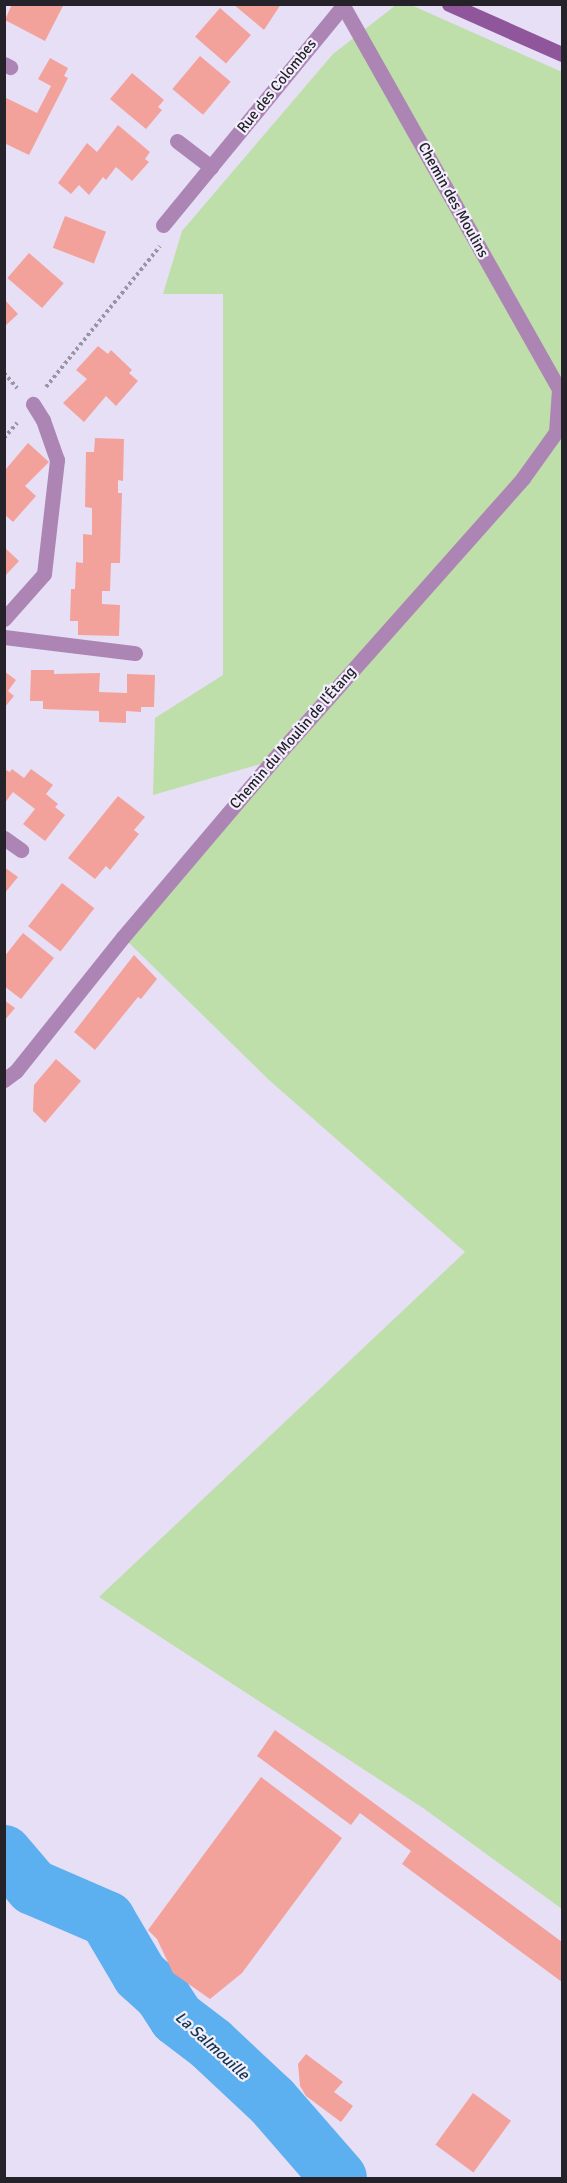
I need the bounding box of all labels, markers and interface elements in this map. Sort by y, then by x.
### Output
street label: Rue des Colombes [234,35,320,137]
street label: Chemin des Moulins [414,139,492,261]
street label: Chemin du Moulin de l'Étang [226,663,360,813]
water label: La Salmouille [171,2008,253,2084]

